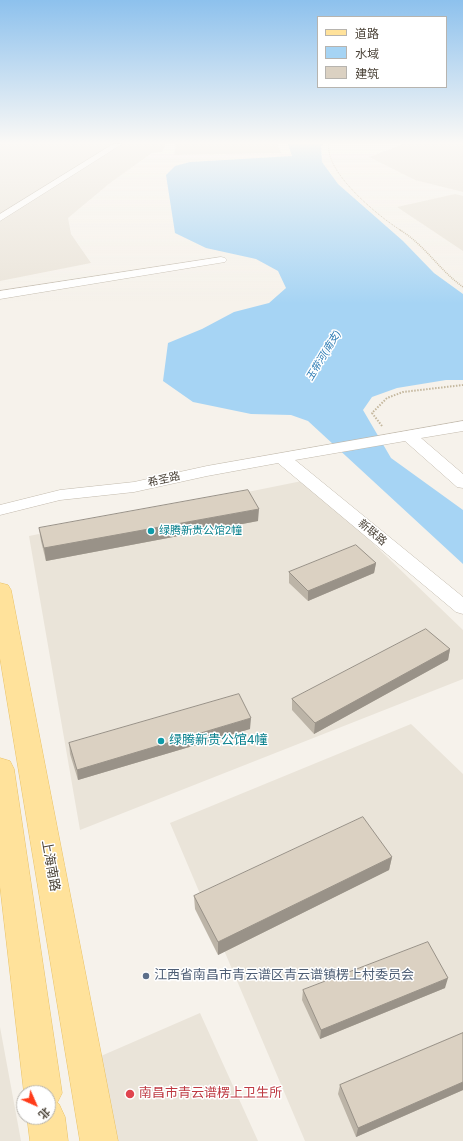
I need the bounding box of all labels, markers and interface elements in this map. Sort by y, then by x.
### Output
legend [317,16,447,88]
text: 道路 [355,27,379,41]
text: 水域 [355,47,379,61]
text: 建筑 [355,67,379,81]
water label: 玉带河(南支) [304,329,344,383]
street label: 希圣路 [146,470,182,490]
street label: 新联路 [355,517,389,549]
place label: 绿腾新贵公馆2幢 [159,524,242,538]
marker: 绿腾新贵公馆2幢 [146,526,156,536]
place label: 绿腾新贵公馆4幢 [169,733,267,749]
marker: 绿腾新贵公馆4幢 [156,736,166,746]
street label: 上海南路 [38,839,62,893]
place label: 江西省南昌市青云谱区青云谱镇楞上村委员会 [154,968,414,984]
marker: 江西省南昌市青云谱区青云谱镇楞上村委员会 [141,971,151,981]
north arrow [16,1085,56,1125]
place label: 南昌市青云谱楞上卫生所 [139,1086,282,1102]
marker: 南昌市青云谱楞上卫生所 [124,1088,136,1100]
text: 北 [36,1105,53,1122]

